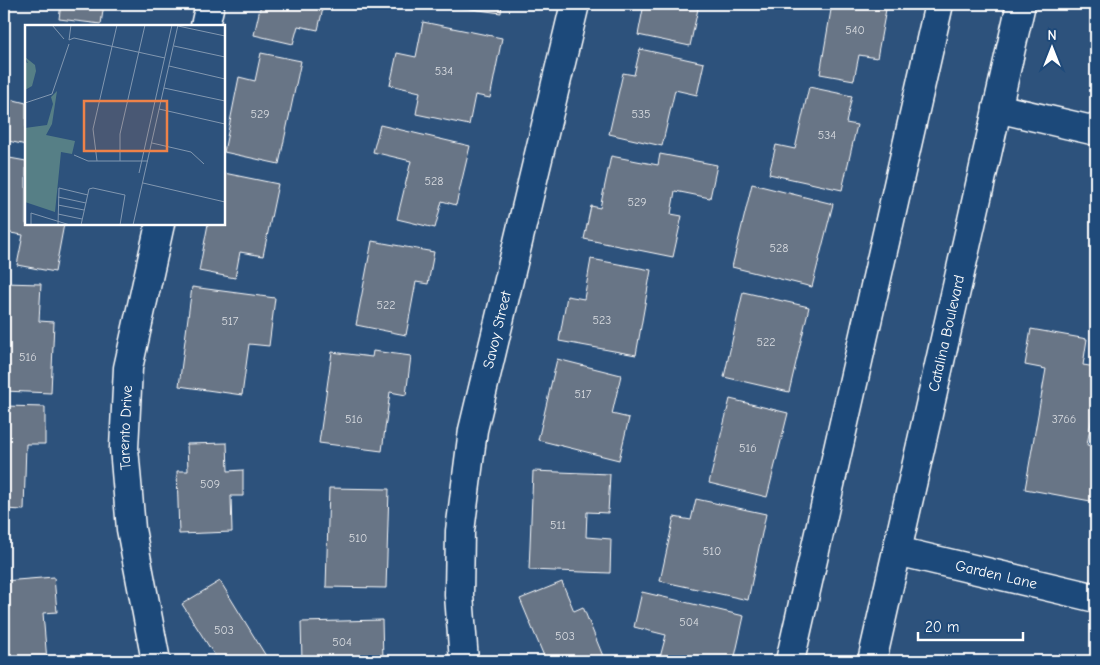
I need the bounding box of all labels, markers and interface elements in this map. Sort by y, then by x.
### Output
north arrow [1028,22,1078,72]
house number: 540 [845,23,865,37]
inset map [25,25,225,225]
text: N [1047,27,1057,44]
house number: 534 [435,64,453,78]
house number: 529 [250,107,270,121]
house number: 535 [631,107,651,121]
house number: 534 [818,128,836,142]
house number: 528 [425,174,443,188]
house number: 529 [627,195,647,209]
house number: 528 [770,241,788,255]
street label: Catalina Boulevard [924,273,968,393]
street label: Savoy Street [479,289,515,370]
house number: 522 [376,298,396,312]
house number: 523 [593,313,611,327]
house number: 517 [222,314,239,328]
house number: 522 [756,335,776,349]
house number: 516 [19,350,37,364]
street label: Tarento Drive [115,384,136,471]
house number: 517 [575,387,592,401]
house number: 516 [345,412,363,426]
house number: 3766 [1052,412,1076,426]
house number: 516 [739,441,757,455]
house number: 509 [200,477,220,491]
house number: 511 [550,518,566,532]
house number: 510 [349,531,367,545]
house number: 510 [703,544,721,558]
street label: Garden Lane [954,556,1039,593]
scale bar [918,610,1022,642]
house number: 504 [679,615,699,629]
text: 20 m [925,618,959,636]
house number: 503 [214,623,234,637]
house number: 503 [555,629,575,643]
house number: 504 [332,635,352,649]

